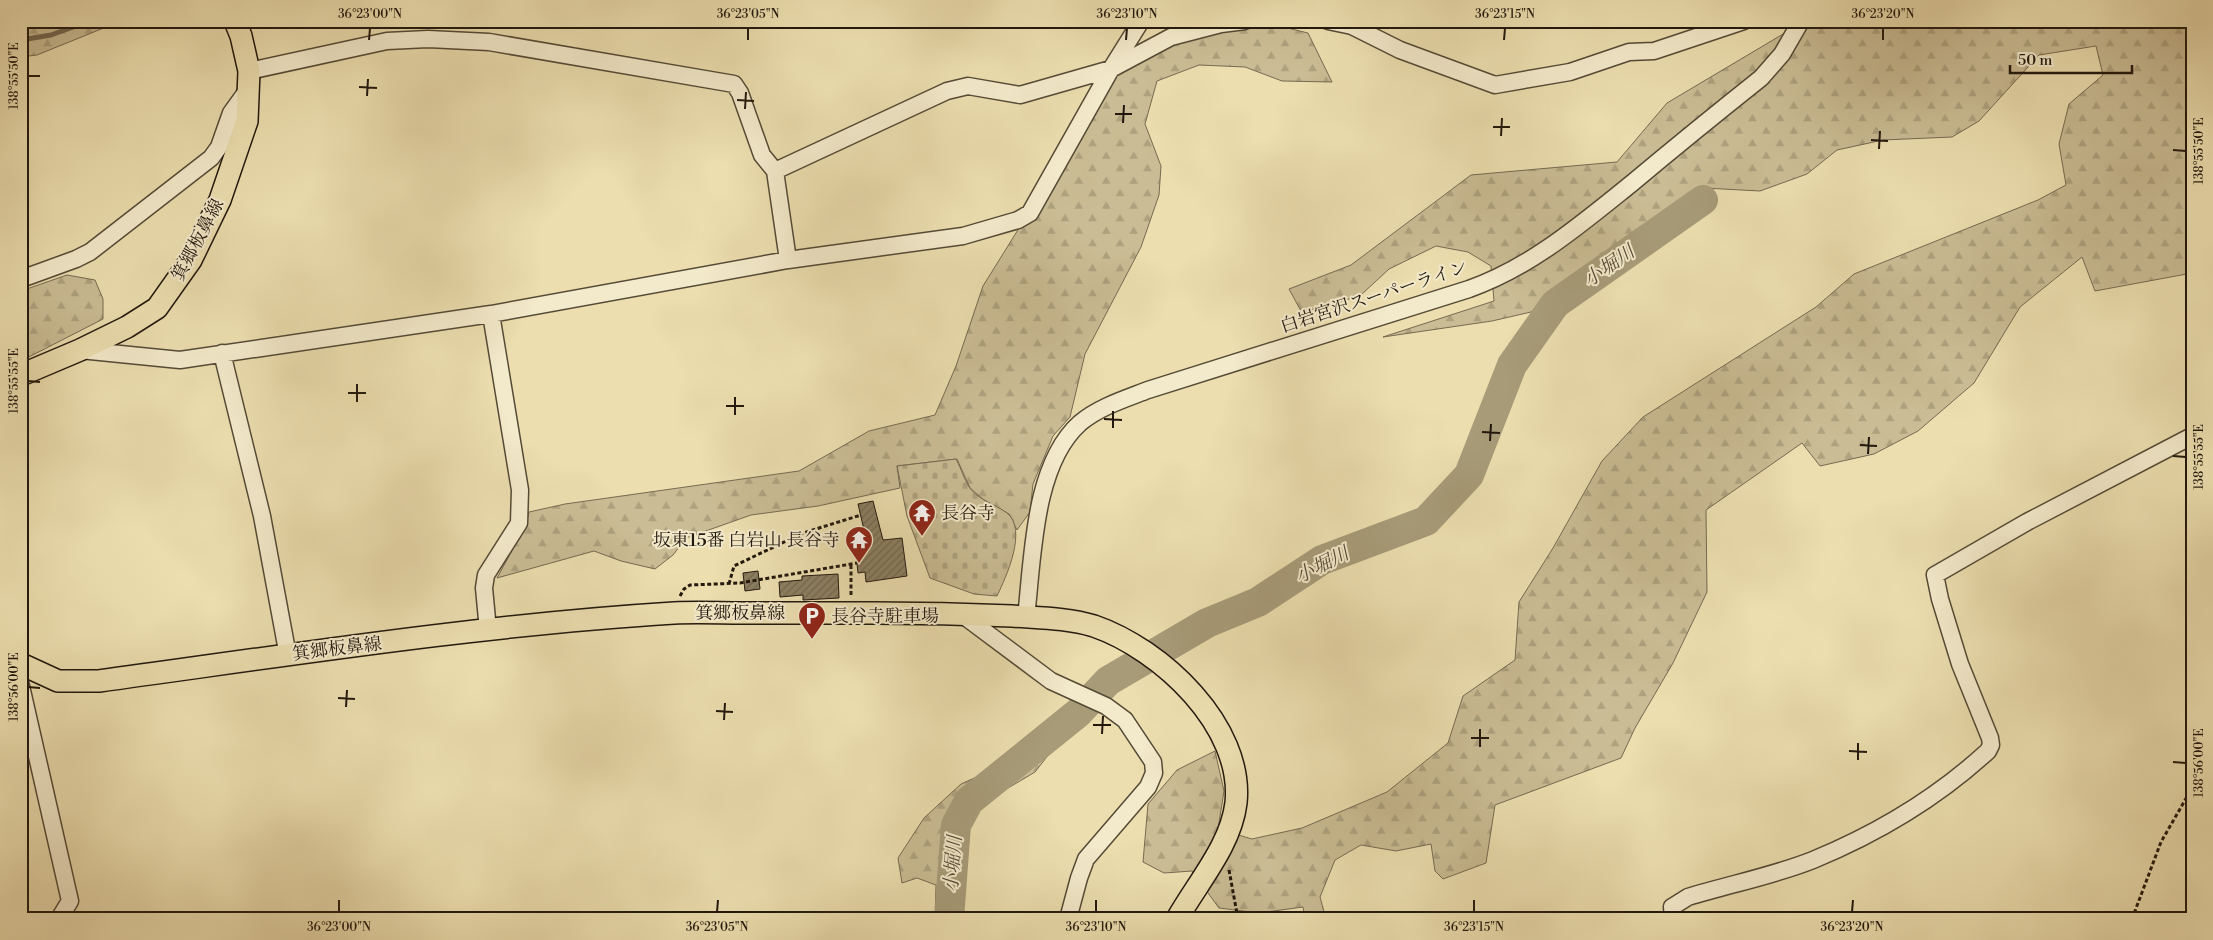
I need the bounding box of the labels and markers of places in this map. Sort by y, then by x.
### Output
temple icon: 長谷寺 [907,498,937,537]
place label: 長谷寺 [941,502,995,525]
temple icon: 坂東15番 白岩山 長谷寺 [844,525,874,564]
place label: 坂東15番 白岩山 長谷寺 [653,529,840,552]
parking icon: 長谷寺駐車場 [797,601,827,640]
place label: 長谷寺駐車場 [831,605,939,628]

